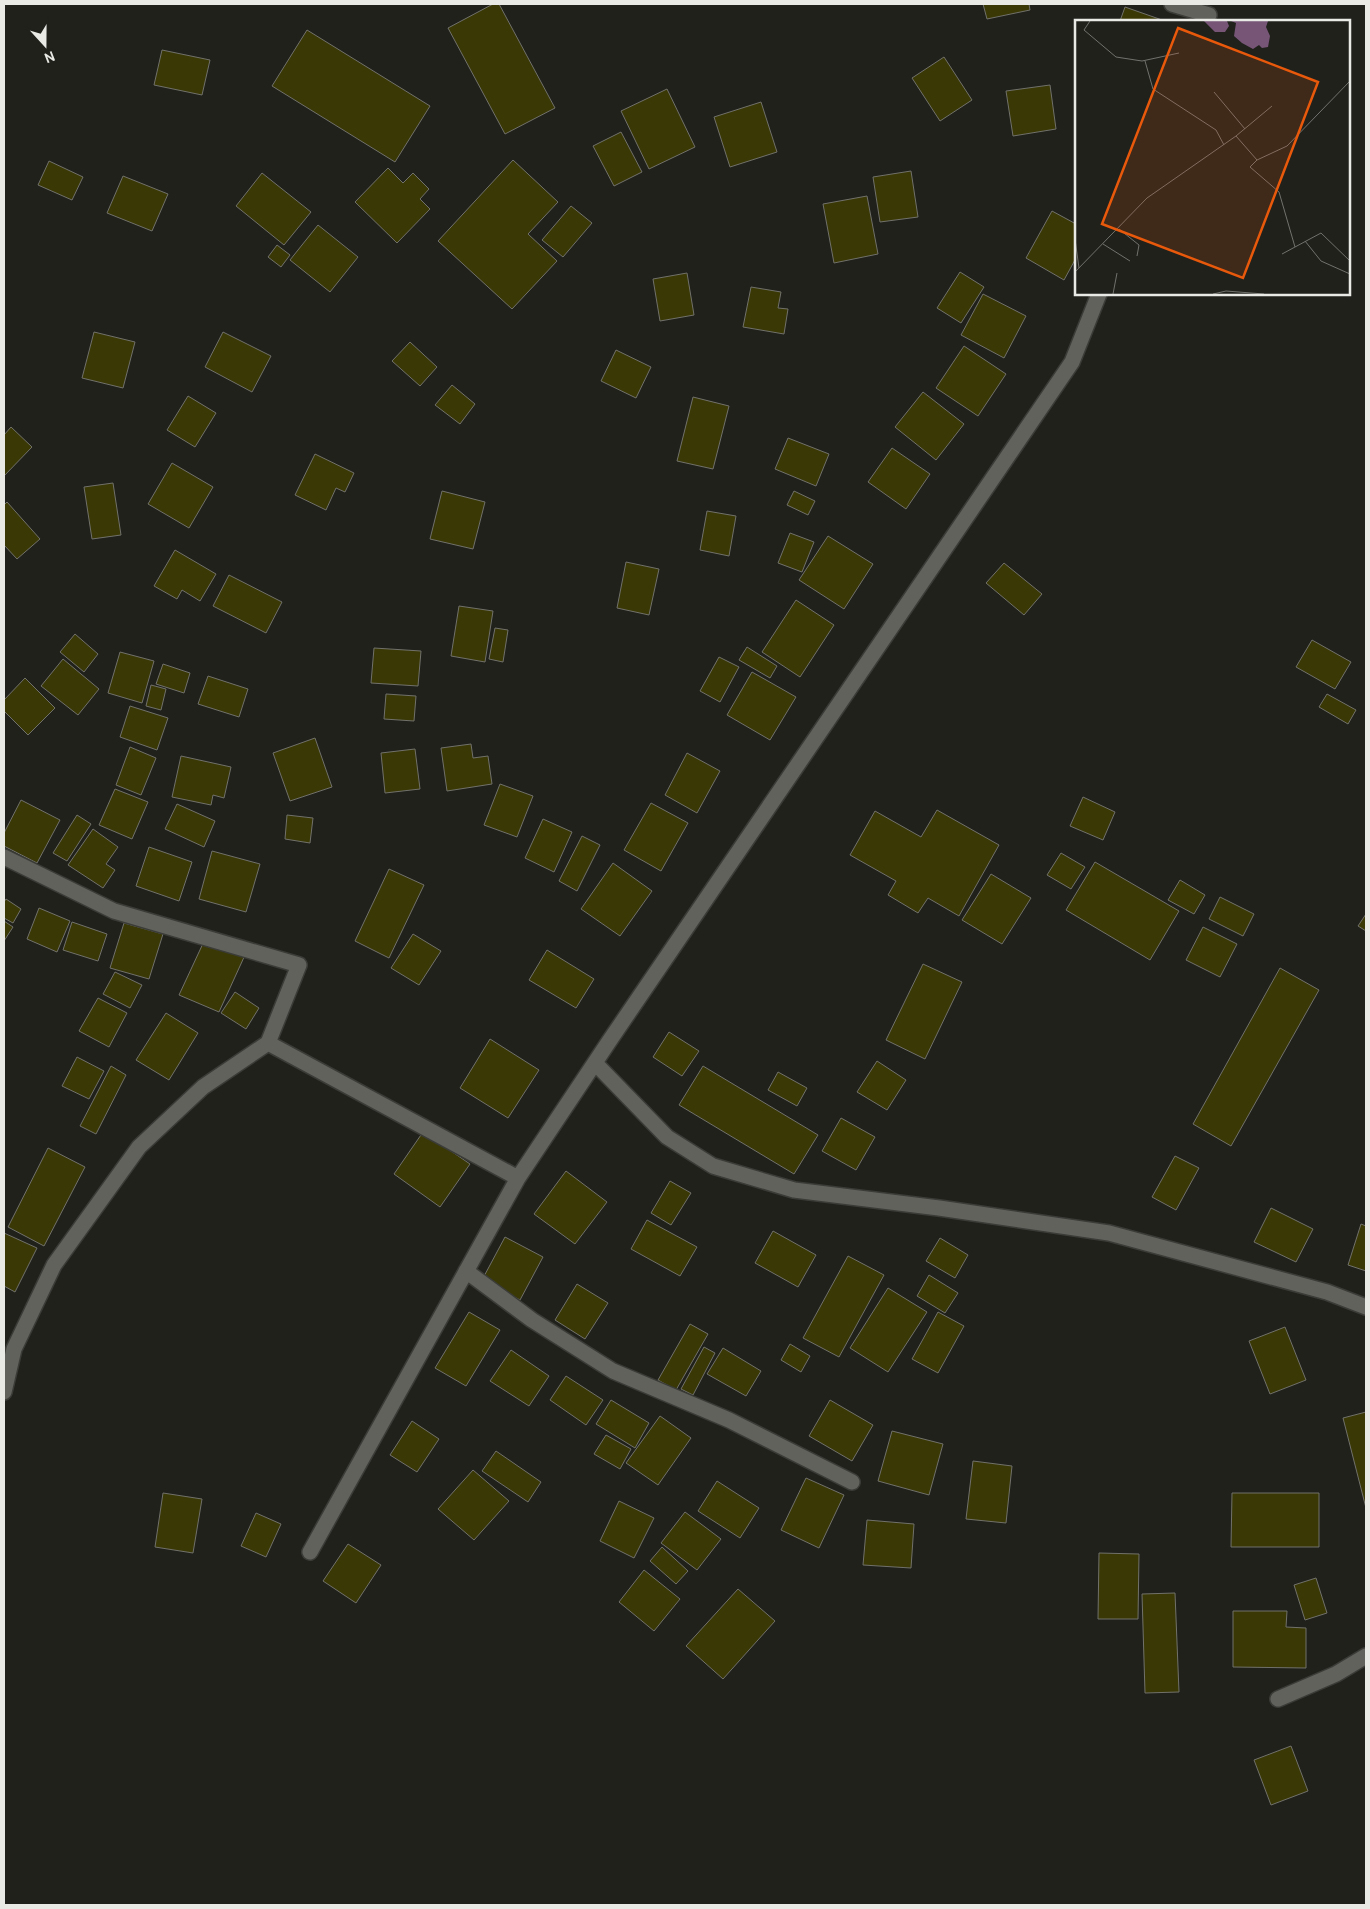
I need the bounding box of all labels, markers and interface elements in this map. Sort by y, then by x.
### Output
north arrow [20,20,70,70]
inset map [1075,20,1350,295]
text: N [42,47,58,67]

